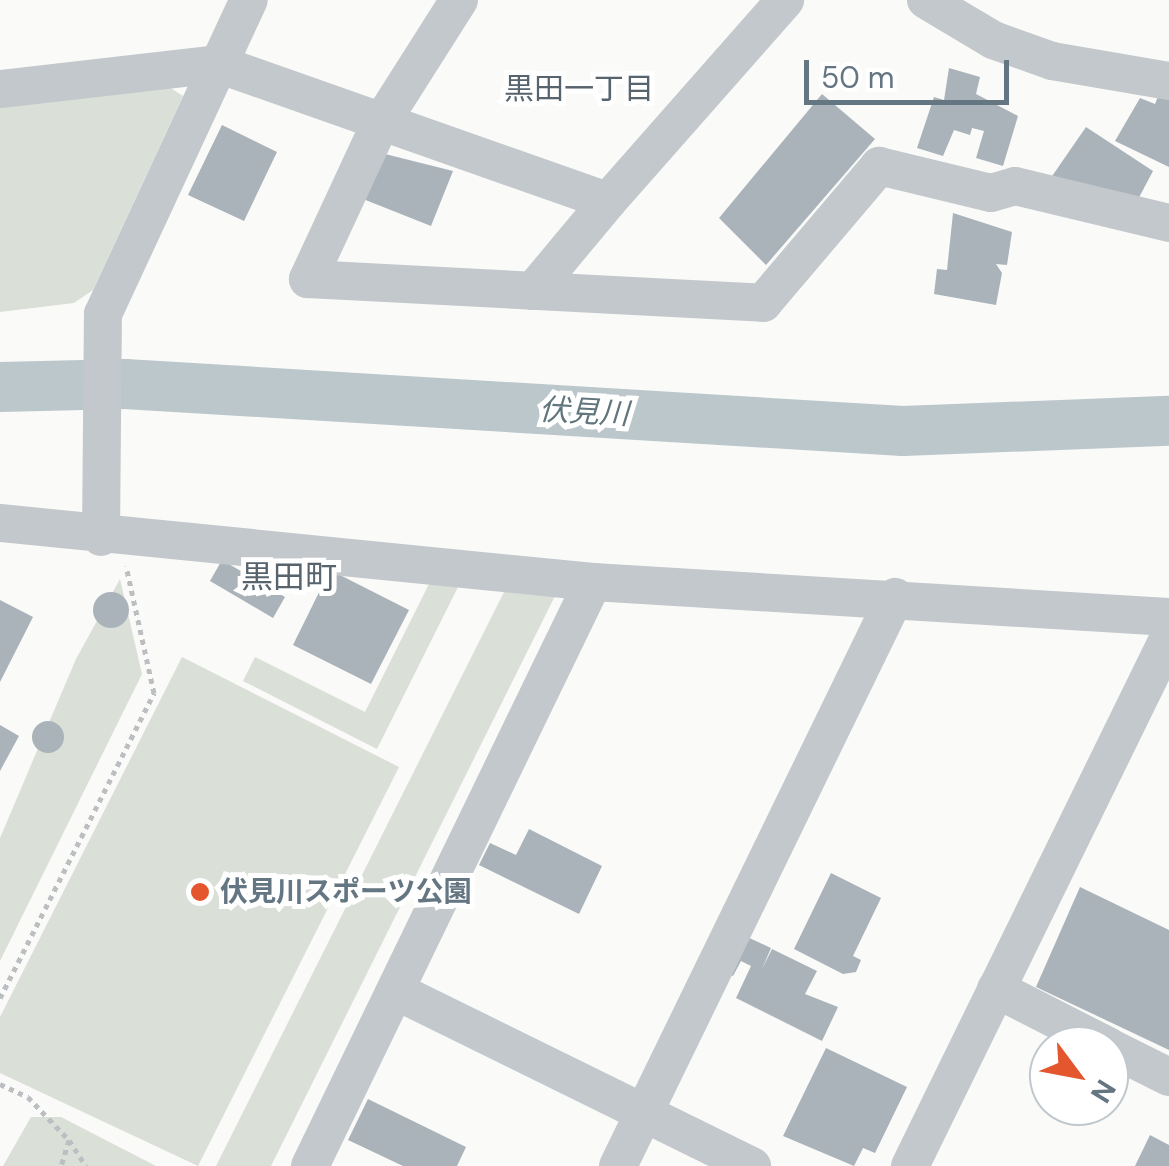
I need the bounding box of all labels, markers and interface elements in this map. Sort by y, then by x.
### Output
scale bar [809,40,1014,102]
text: 50 m [821,58,895,97]
district label: 黒田一丁目 [504,71,654,107]
water label: 伏見川 [538,392,630,432]
district label: 黒田町 [241,558,337,596]
place label: 伏見川スポーツ公園 [220,875,472,909]
marker: 伏見川スポーツ公園 [189,881,211,903]
north arrow [1029,1026,1129,1126]
text: N [1082,1073,1124,1110]

